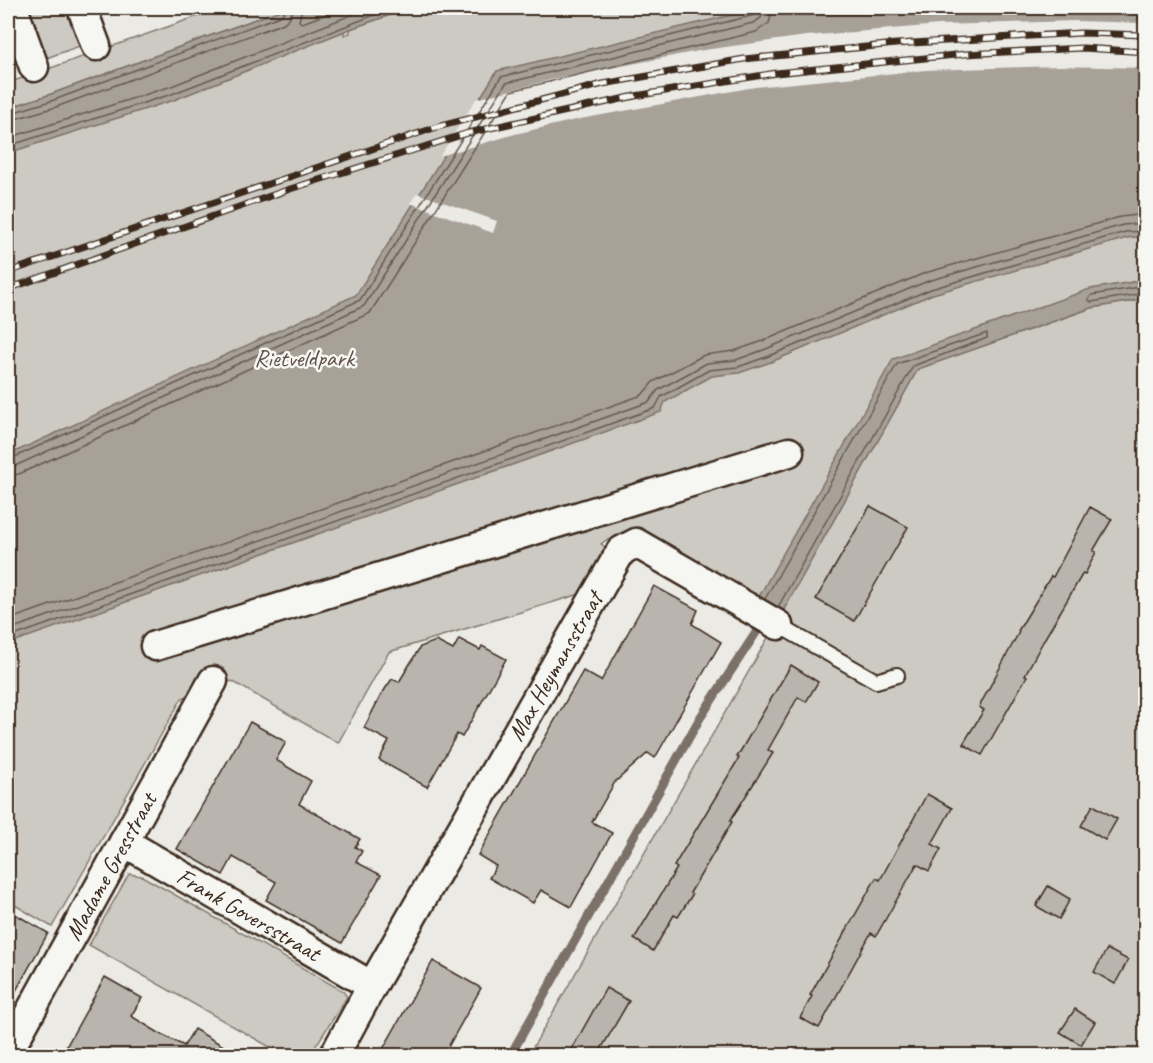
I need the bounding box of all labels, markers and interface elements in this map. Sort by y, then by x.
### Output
park label: Rietveldpark [254,343,356,373]
street label: Max Heymansstraat [501,584,611,746]
street label: Madame Gresstraat [58,786,164,945]
street label: Frank Goversstraat [171,861,327,969]

